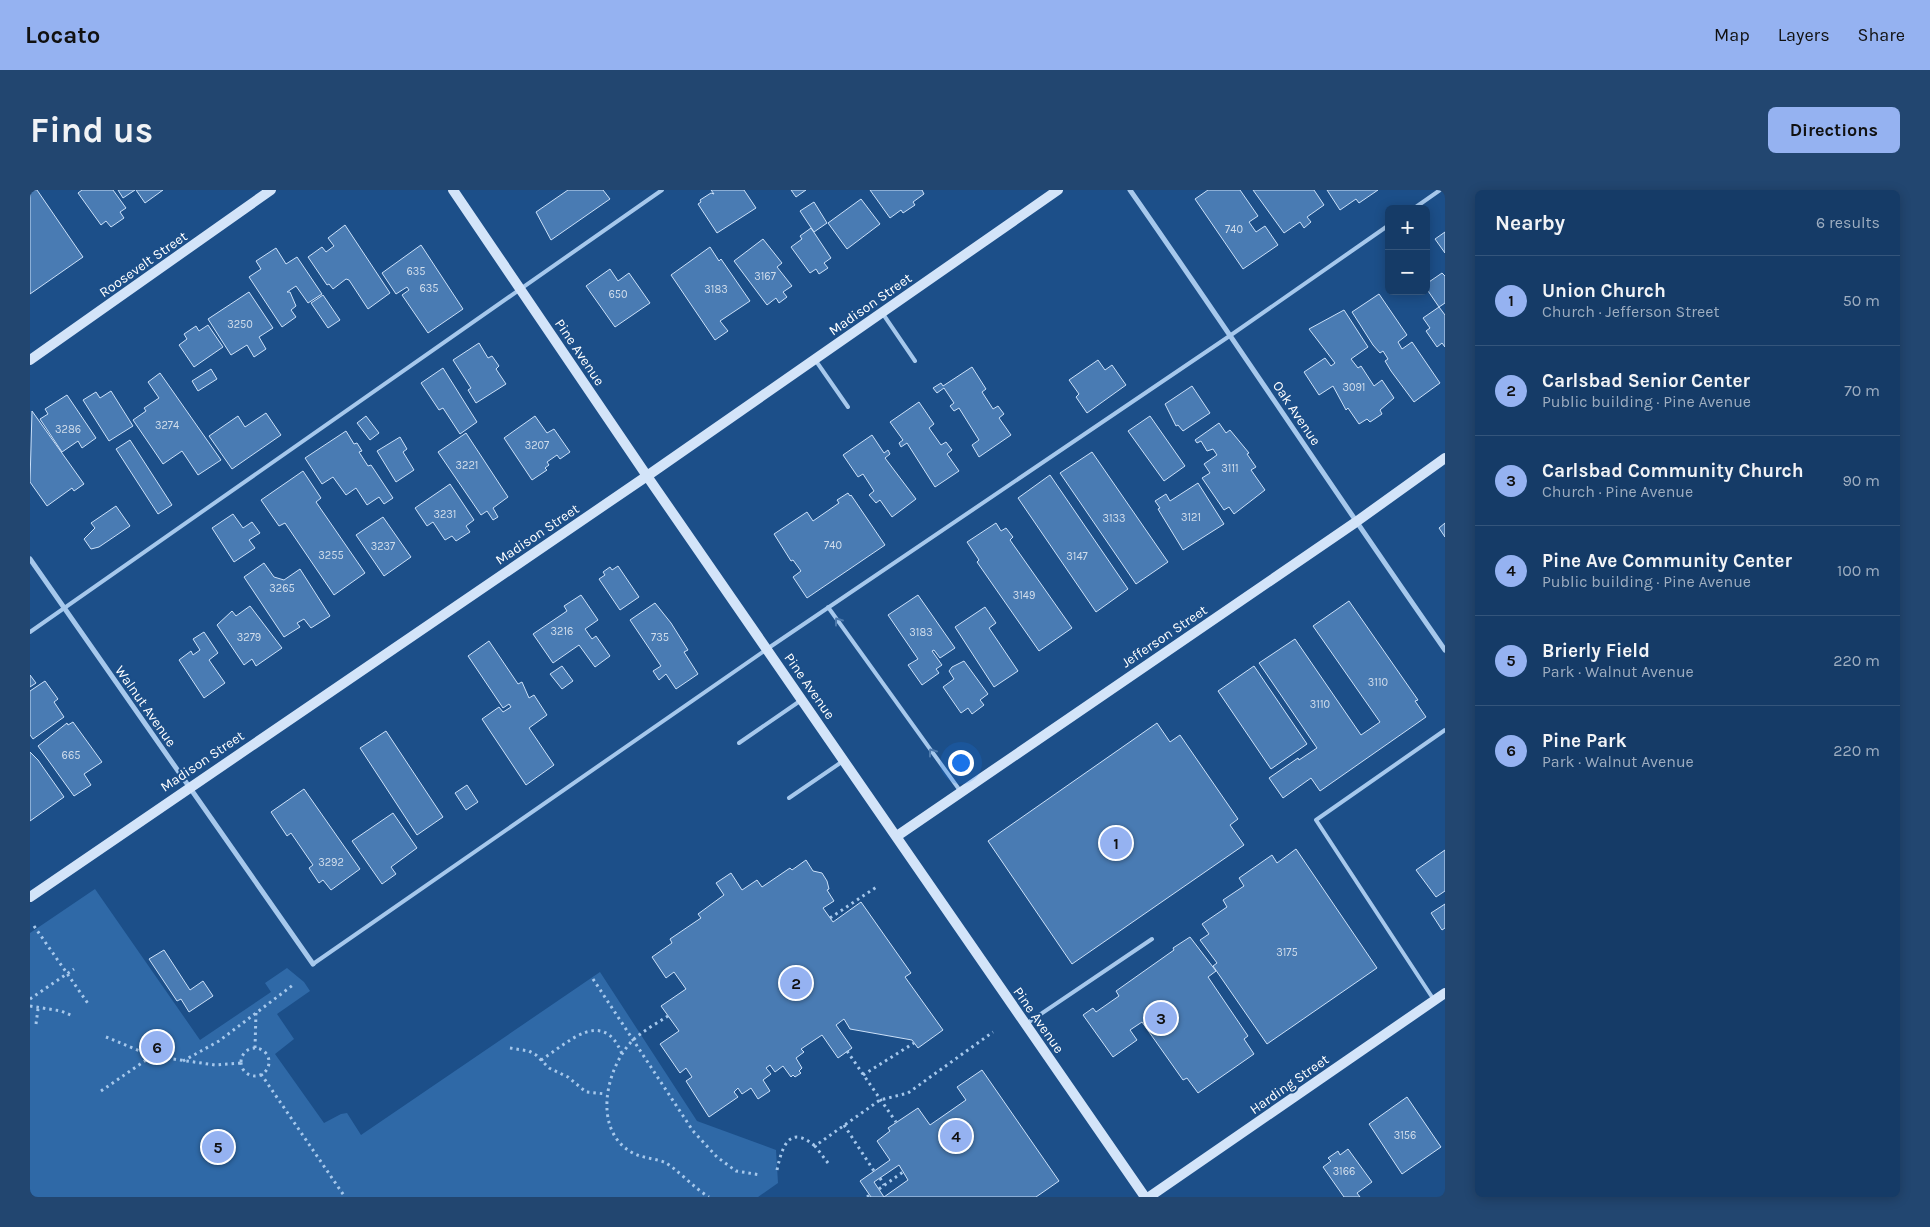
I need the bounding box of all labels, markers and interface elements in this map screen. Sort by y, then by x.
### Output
text: Locato [25,21,100,49]
text: Map [1714,24,1750,46]
text: Layers [1778,24,1830,46]
text: Share [1858,24,1905,46]
button: Directions [1768,107,1900,153]
text: Find us [30,110,153,151]
map controls [1385,205,1430,295]
button: + [1385,205,1430,250]
text: Nearby [1495,211,1565,235]
text: 6 results [1816,213,1880,232]
house number: 740 [1225,223,1243,236]
street label: Roosevelt Street [96,228,191,301]
button: − [1385,250,1430,295]
house number: 635 [406,265,426,278]
house number: 3167 [754,270,776,283]
street label: Madison Street [826,270,915,339]
text: Union Church [1542,280,1666,302]
house number: 635 [419,282,439,295]
house number: 3183 [704,283,728,296]
house number: 650 [608,288,628,301]
text: 1 [1508,291,1514,310]
text: 50 m [1843,291,1880,310]
text: Church · Jefferson Street [1542,302,1719,321]
street label: Pine Avenue [551,316,608,389]
house number: 3250 [227,318,253,331]
text: Carlsbad Senior Center [1542,370,1750,392]
street label: Oak Avenue [1269,378,1324,449]
house number: 3091 [1342,381,1366,394]
text: 2 [1506,381,1516,400]
text: 70 m [1844,381,1880,400]
text: Public building · Pine Avenue [1542,392,1751,411]
house number: 3274 [155,419,179,432]
house number: 3286 [55,423,81,436]
house number: 3207 [525,439,549,452]
house number: 3221 [456,459,478,472]
text: Carlsbad Community Church [1542,460,1804,482]
house number: 3111 [1221,462,1239,475]
text: 3 [1506,471,1516,490]
text: 90 m [1842,471,1880,490]
text: Church · Pine Avenue [1542,482,1693,501]
street label: Madison Street [492,500,582,569]
house number: 3231 [433,508,457,521]
house number: 3121 [1181,511,1201,524]
house number: 3133 [1102,512,1126,525]
house number: 740 [824,539,842,552]
house number: 3237 [371,540,395,553]
house number: 3255 [318,549,344,562]
house number: 3147 [1066,550,1088,563]
text: Pine Ave Community Center [1542,550,1792,572]
text: 4 [1506,561,1516,580]
text: 100 m [1837,561,1880,580]
text: Public building · Pine Avenue [1542,572,1751,591]
house number: 3265 [269,582,295,595]
house number: 3149 [1013,589,1035,602]
street label: Jefferson Street [1118,601,1210,671]
one-way arrow [834,617,844,626]
house number: 3216 [551,625,573,638]
house number: 3183 [909,626,933,639]
house number: 3279 [237,631,261,644]
house number: 735 [651,631,669,644]
text: Brierly Field [1542,640,1650,662]
street label: Pine Avenue [781,650,839,723]
text: 5 [1506,651,1516,670]
text: 220 m [1833,651,1880,670]
street label: Walnut Avenue [111,662,180,750]
text: Park · Walnut Avenue [1542,662,1694,681]
house number: 3110 [1368,676,1388,689]
house number: 3110 [1310,698,1330,711]
street label: Madison Street [157,727,247,796]
text: Pine Park [1542,730,1627,752]
text: 6 [1506,741,1516,760]
text: 220 m [1833,741,1880,760]
house number: 665 [62,749,80,762]
one-way arrow [929,749,939,758]
your location [948,750,974,776]
text: Park · Walnut Avenue [1542,752,1694,771]
pin: 1 [1100,824,1132,862]
house number: 3292 [318,856,344,869]
house number: 3175 [1276,946,1298,959]
pin: 2 [780,964,812,1002]
street label: Pine Avenue [1010,984,1068,1057]
pin: 3 [1145,999,1177,1037]
pin: 6 [141,1028,173,1066]
street label: Harding Street [1246,1051,1332,1118]
pin: 4 [940,1117,972,1155]
pin: 5 [202,1128,234,1166]
house number: 3156 [1394,1129,1416,1142]
house number: 3166 [1333,1165,1355,1178]

